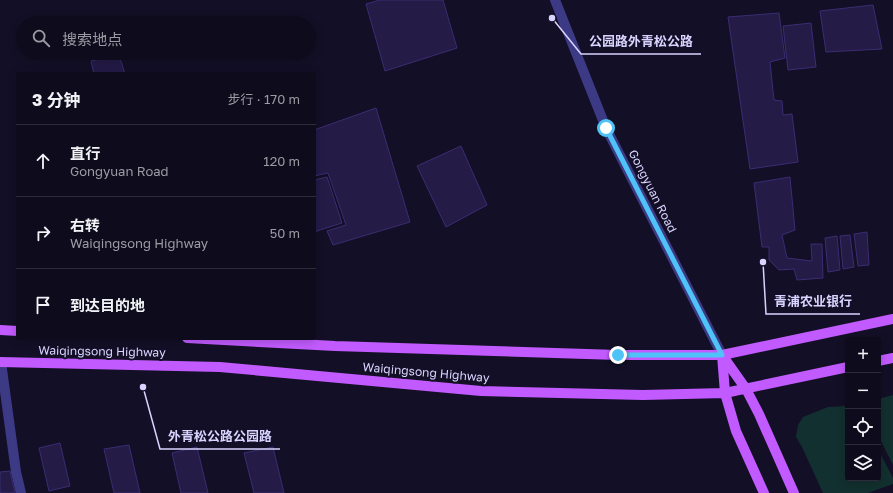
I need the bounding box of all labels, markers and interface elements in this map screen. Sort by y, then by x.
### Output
search box [16,16,316,60]
icon: search [30,27,52,49]
callout: 公园路外青松公路 [581,29,701,54]
text: 搜索地点 [62,30,122,48]
text: 公园路外青松公路 [589,33,693,49]
text: 3 分钟 [32,89,81,110]
text: 步行 · 170 m [228,91,300,107]
route start [597,119,615,137]
text: 直行 [70,144,100,162]
street label: Gongyuan Road [626,147,680,235]
icon: ahead [32,150,54,172]
text: 120 m [263,153,300,169]
text: Gongyuan Road [70,163,169,179]
text: 右转 [70,216,100,234]
icon: right [32,222,54,244]
text: 50 m [270,225,300,241]
text: Waiqingsong Highway [70,235,208,251]
callout: 青浦农业银行 [766,289,860,314]
text: 青浦农业银行 [774,293,852,309]
icon: arrive [32,294,54,316]
text: 到达目的地 [70,296,145,314]
map controls [845,337,881,481]
button: + [845,337,881,373]
street label: Waiqingsong Highway [38,342,166,360]
route end [609,346,627,364]
street label: Waiqingsong Highway [362,359,490,385]
button: − [845,373,881,409]
button: locate [845,409,881,445]
callout: 外青松公路公园路 [160,424,280,449]
text: 外青松公路公园路 [168,428,272,444]
button: layers [845,445,881,481]

